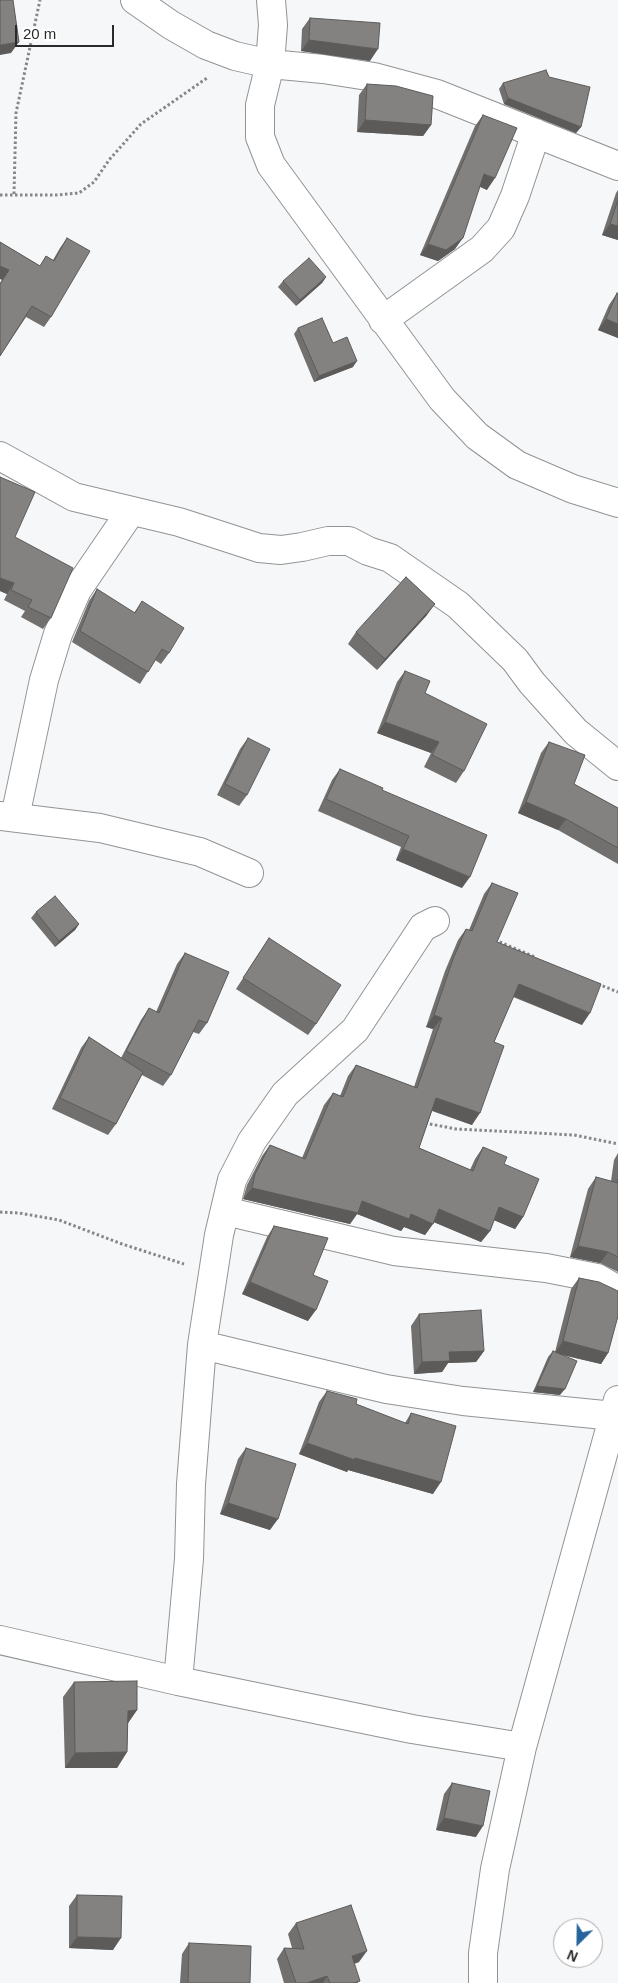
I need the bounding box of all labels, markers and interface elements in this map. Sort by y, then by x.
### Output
scale bar [18,15,116,47]
text: 20 m [23,25,56,42]
north arrow [553,1918,603,1968]
text: N [565,1947,580,1965]

